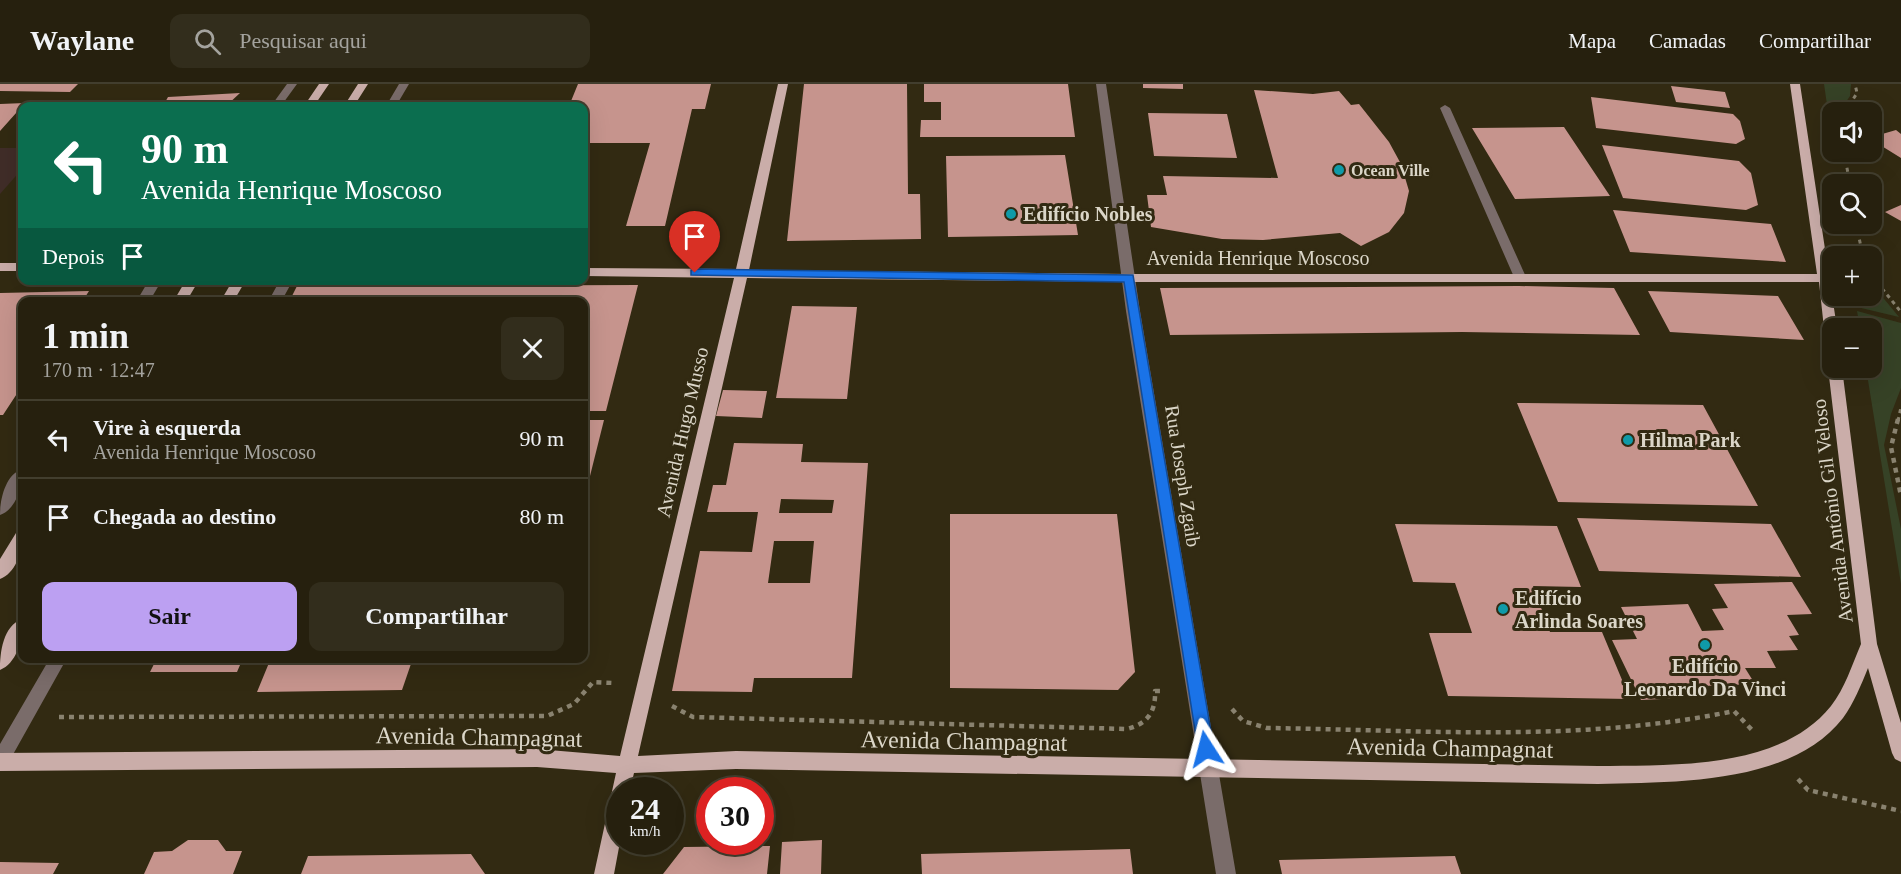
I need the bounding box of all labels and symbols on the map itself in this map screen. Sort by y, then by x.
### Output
place label: Ocean Ville [1351,162,1430,179]
marker: Ocean Ville [1332,163,1346,177]
place label: Edifício Nobles [1023,203,1153,225]
marker: Edifício Nobles [1004,207,1018,221]
pin [669,211,720,273]
street label: Avenida Henrique Moscoso [1147,247,1369,270]
street label: Avenida Hugo Musso [652,345,713,520]
street label: Avenida Antônio Gil Veloso [1807,398,1857,624]
street label: Rua Joseph Zgaib [1160,404,1205,549]
place label: Hilma Park [1640,429,1741,451]
marker: Hilma Park [1621,433,1635,447]
place label: Edifício Arlinda Soares [1515,587,1643,632]
marker: Edifício Arlinda Soares [1496,602,1510,616]
marker: Edifício Leonardo Da Vinci [1698,638,1712,652]
place label: Edifício Leonardo Da Vinci [1624,655,1787,700]
position arrow [1174,717,1238,781]
street label: Avenida Champagnat [375,722,583,752]
street label: Avenida Champagnat [860,726,1068,756]
street label: Avenida Champagnat [1346,733,1554,763]
speed limit sign: 30 [696,777,774,855]

